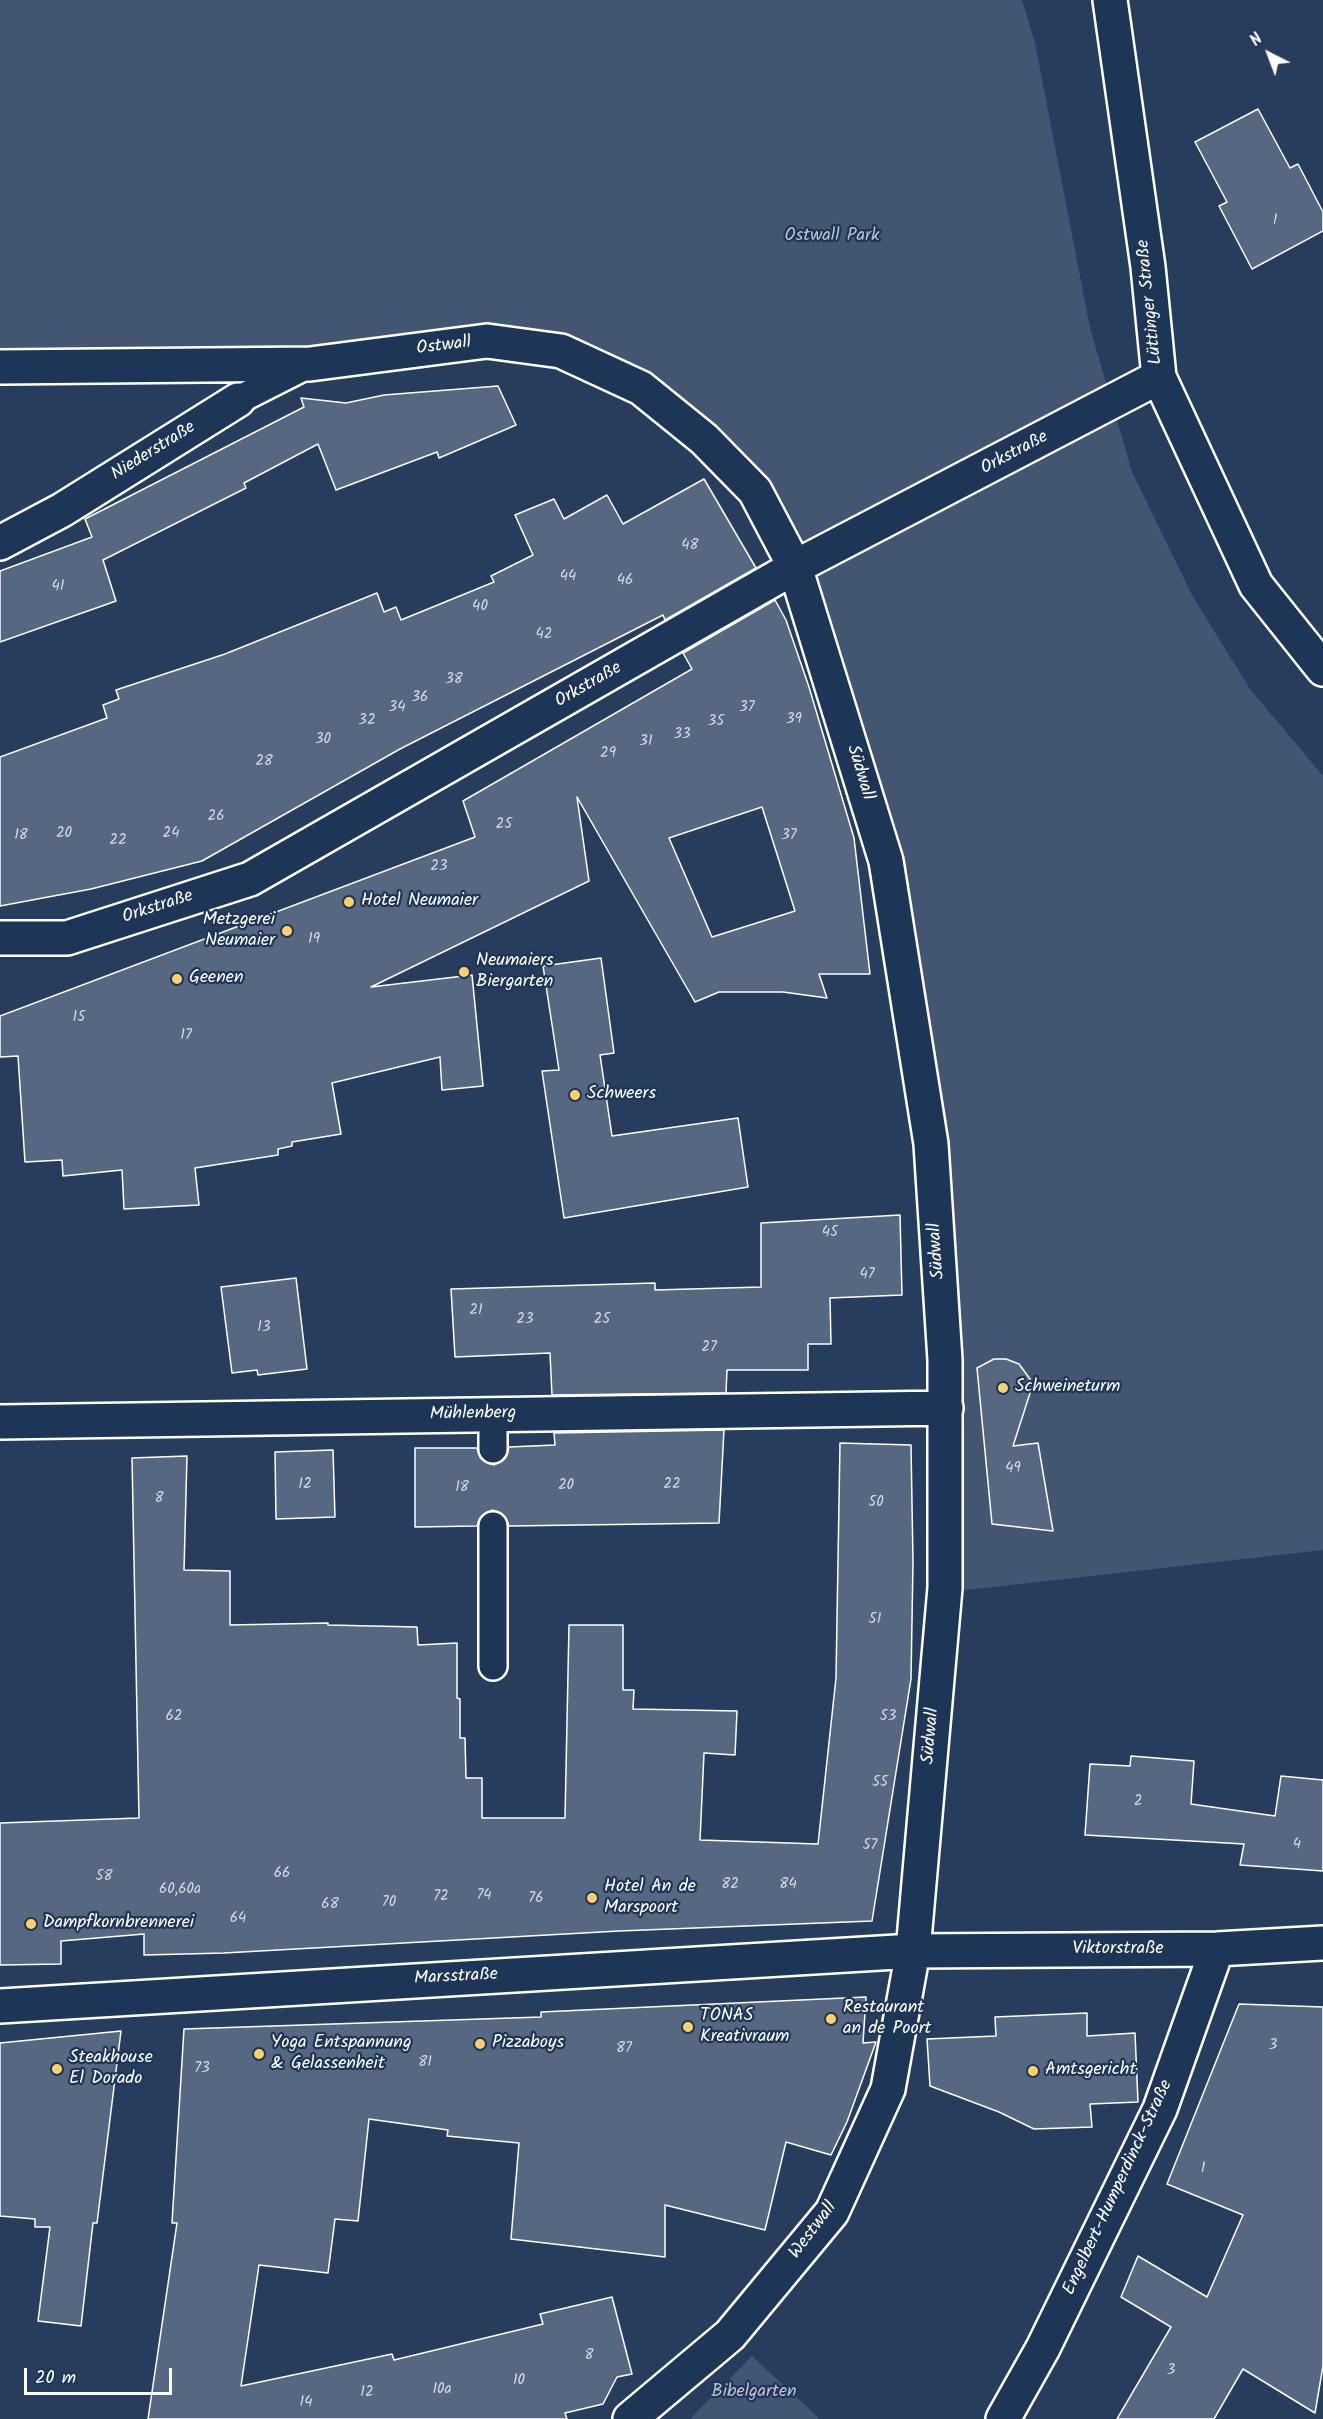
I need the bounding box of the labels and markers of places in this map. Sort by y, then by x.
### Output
place label: Hotel Neumaier [361,891,478,913]
marker: Hotel Neumaier [342,895,356,909]
place label: Metzgerei Neumaier [203,910,275,952]
marker: Metzgerei Neumaier [280,924,294,938]
place label: Neumaiers Biergarten [476,951,554,994]
marker: Neumaiers Biergarten [457,965,471,979]
place label: Geenen [189,968,243,990]
marker: Geenen [170,972,184,986]
place label: Schweers [587,1084,656,1106]
marker: Schweers [568,1088,582,1102]
place label: Schweineturm [1015,1377,1120,1399]
marker: Schweineturm [996,1381,1010,1395]
place label: Hotel An de Marspoort [604,1877,696,1920]
marker: Hotel An de Marspoort [585,1891,599,1905]
place label: Dampfkornbrennerei [43,1913,194,1935]
marker: Dampfkornbrennerei [24,1917,38,1931]
place label: Restaurant an de Poort [843,1998,932,2040]
place label: TONAS Kreativraum [700,2006,789,2048]
marker: Restaurant an de Poort [824,2012,838,2026]
marker: TONAS Kreativraum [681,2020,695,2034]
place label: Yoga Entspannung & Gelassenheit [271,2033,412,2076]
place label: Pizzaboys [492,2033,564,2055]
marker: Pizzaboys [473,2037,487,2051]
marker: Yoga Entspannung & Gelassenheit [252,2047,266,2061]
place label: Steakhouse El Dorado [69,2048,153,2090]
place label: Amtsgericht [1045,2060,1136,2082]
marker: Steakhouse El Dorado [50,2062,64,2076]
marker: Amtsgericht [1026,2064,1040,2078]

